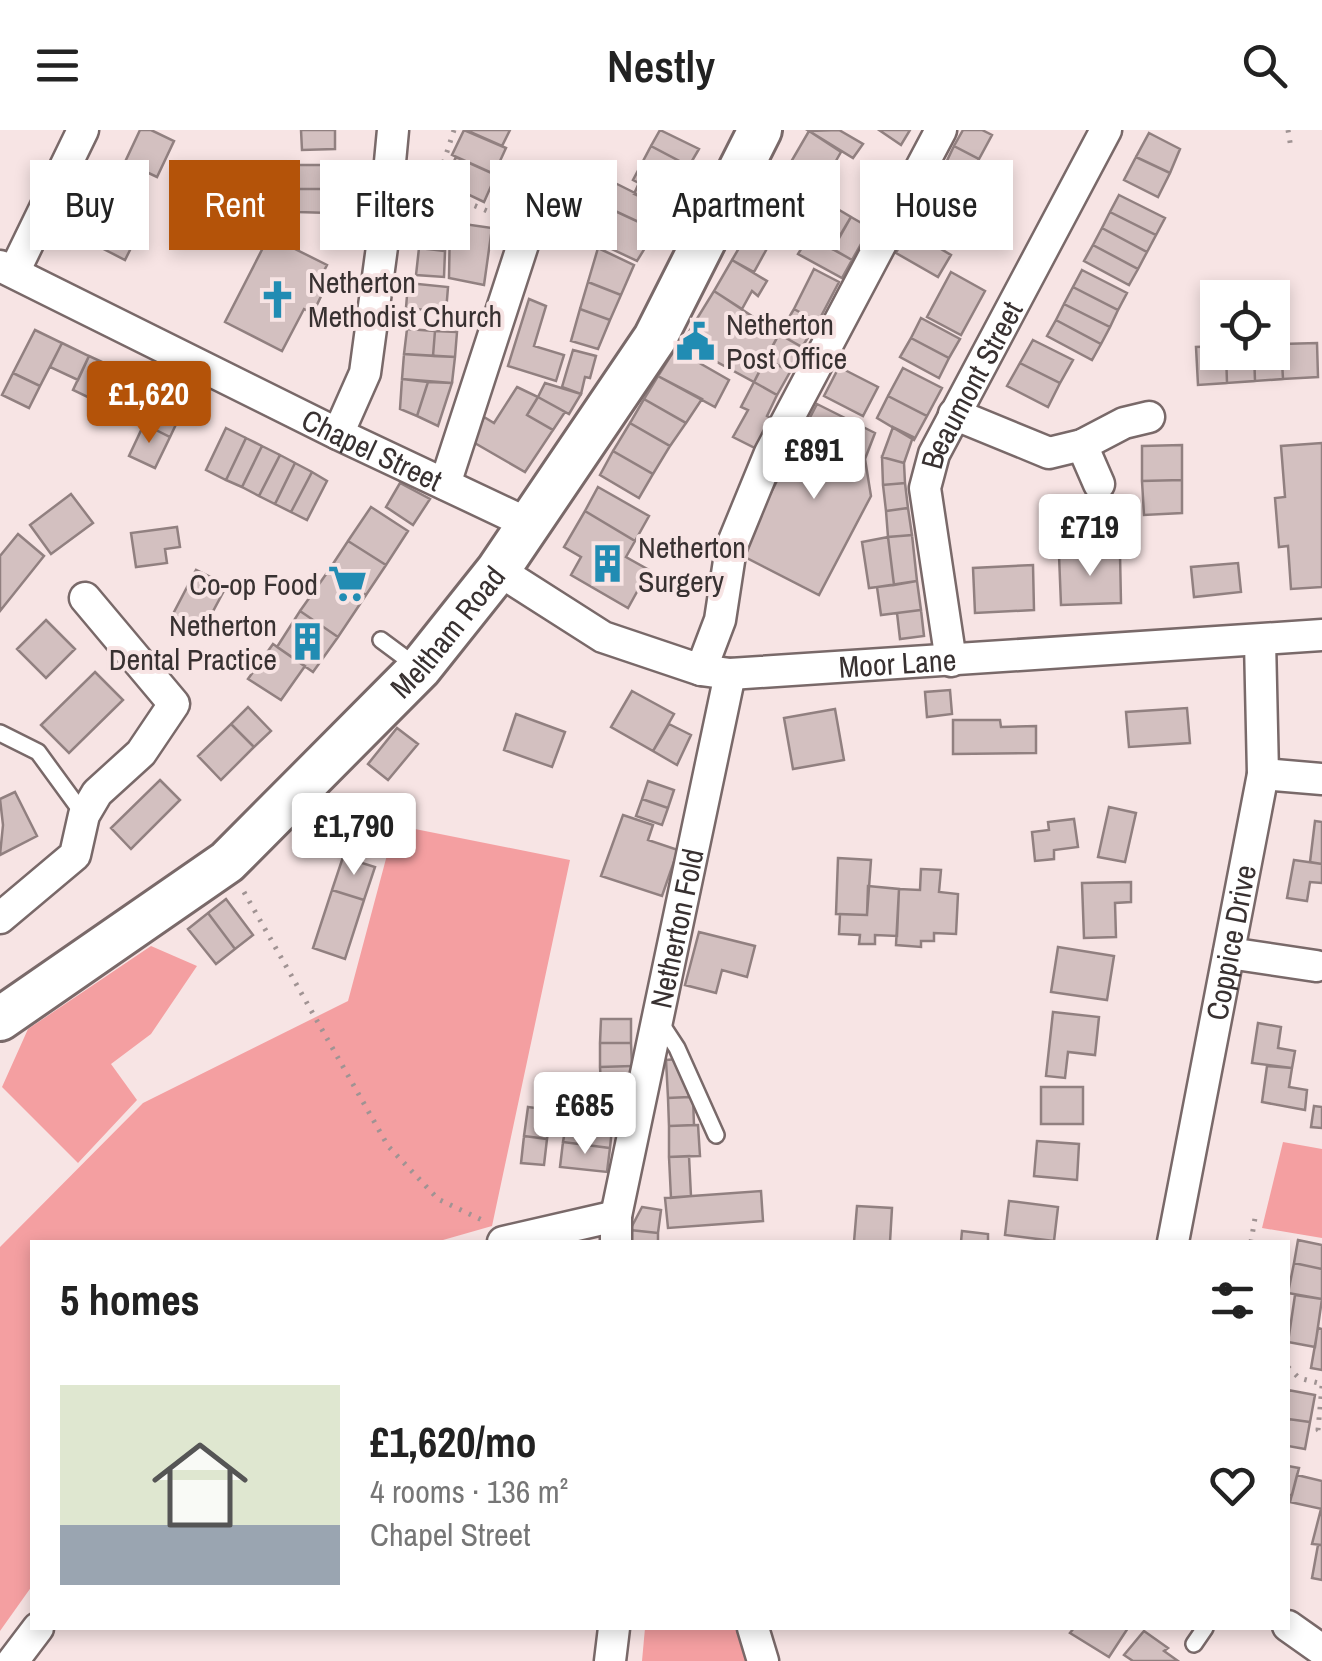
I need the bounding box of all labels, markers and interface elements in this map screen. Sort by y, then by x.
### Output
text: Nestly [607,35,715,96]
icon: menu [30,38,85,93]
icon: search [1237,38,1292,93]
chip: Buy [30,160,149,250]
chip: Rent [169,160,300,250]
chip: Filters [320,160,470,250]
chip: New [490,160,617,250]
chip: Apartment [637,160,840,250]
chip: House [860,160,1013,250]
place label: Netherton Methodist Church [308,262,502,336]
church icon: Netherton Methodist Church [257,278,299,320]
map controls [1200,280,1290,370]
button: locate [1200,280,1290,370]
street label: Beaumont Street [911,294,1032,473]
place label: Netherton Post Office [726,304,847,378]
public building icon: Netherton Post Office [675,320,717,362]
pin: £1,620 [68,361,230,446]
text: £1,620 [109,372,189,415]
street label: Chapel Street [295,399,449,500]
pin: £891 [755,417,873,502]
text: £891 [785,428,843,471]
pin: £719 [1031,494,1149,579]
text: £719 [1061,505,1119,548]
place label: Netherton Surgery [638,527,746,601]
building icon: Netherton Surgery [587,543,629,585]
street label: Meltham Road [381,557,514,707]
supermarket icon: Co-op Food [327,563,369,605]
place label: Co-op Food [189,564,318,604]
place label: Netherton Dental Practice [109,605,277,679]
building icon: Netherton Dental Practice [286,621,328,663]
street label: Moor Lane [837,639,957,687]
pin: £1,790 [273,793,435,878]
text: £1,790 [314,804,394,847]
street label: Netherton Fold [640,845,713,1011]
street label: Coppice Drive [1196,861,1265,1024]
pin: £685 [526,1072,644,1157]
text: £685 [556,1083,614,1126]
text: 5 homes [60,1272,200,1328]
icon: filters [1205,1273,1260,1328]
text: £1,620/mo [370,1414,537,1470]
icon: home [140,1425,260,1545]
icon: heart [1205,1458,1260,1513]
text: 4 rooms · 136 m² [370,1470,568,1513]
text: Chapel Street [370,1513,530,1556]

